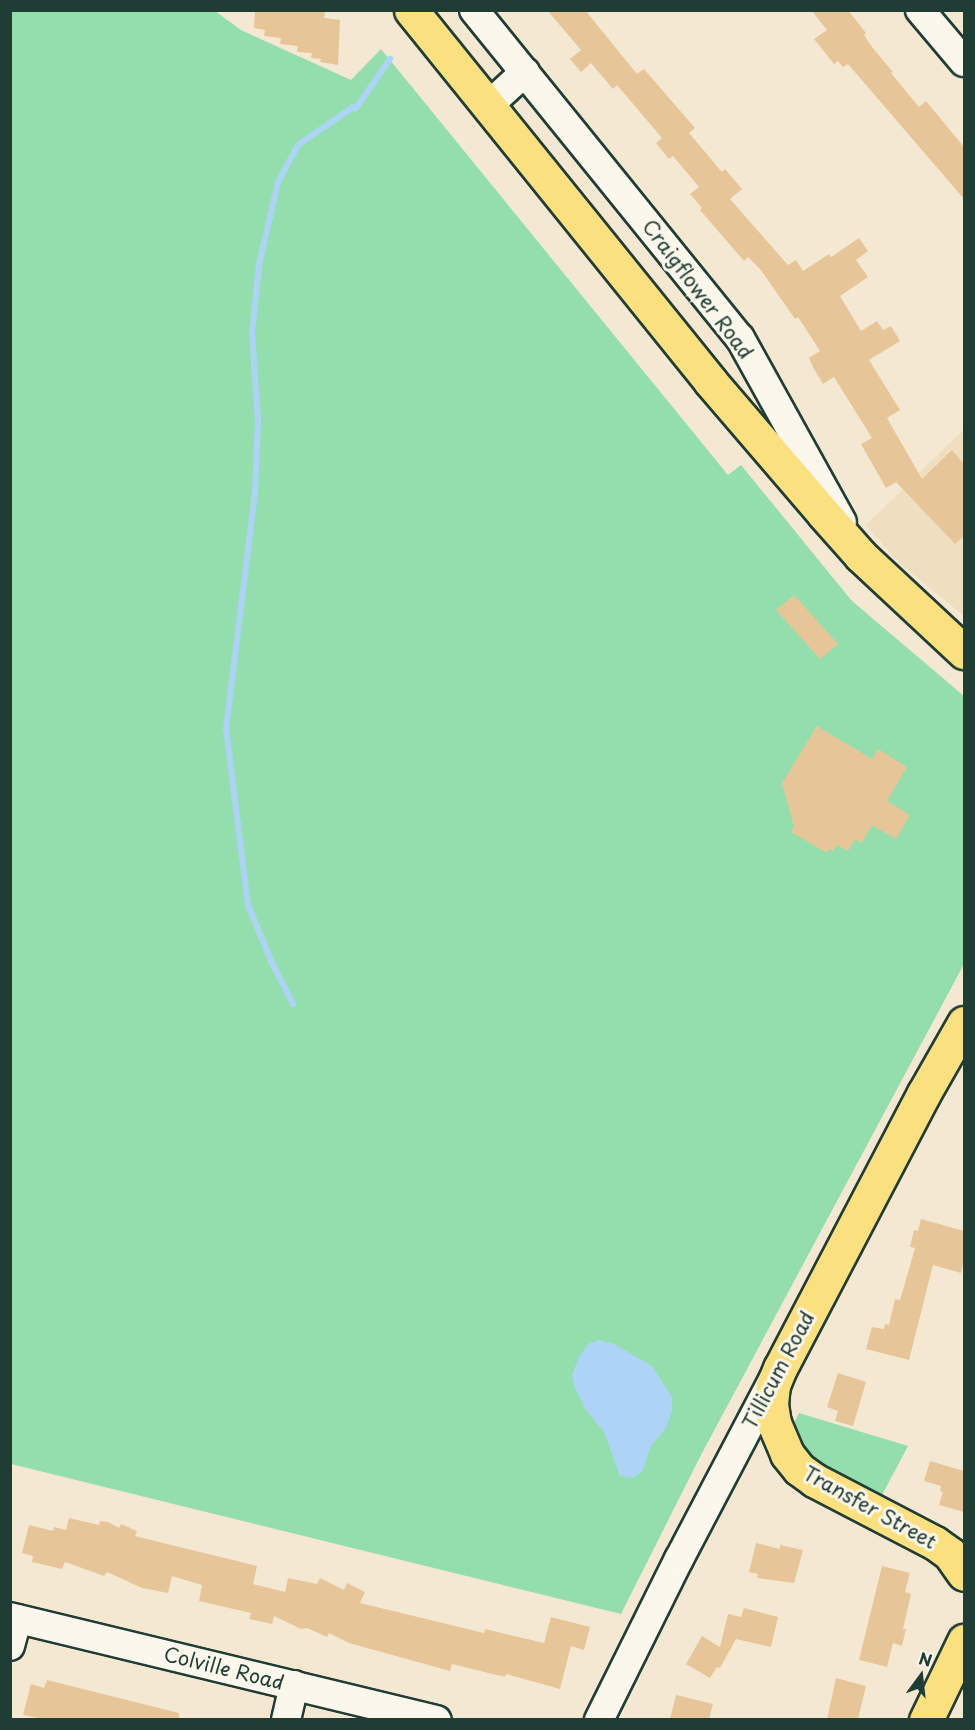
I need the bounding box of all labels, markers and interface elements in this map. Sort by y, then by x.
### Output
street label: Craigflower Road [638,214,758,364]
street label: Tillicum Road [737,1307,819,1433]
street label: Transfer Street [799,1461,941,1553]
street label: Colville Road [161,1641,287,1695]
text: N [916,1645,935,1672]
north arrow [891,1646,951,1706]

